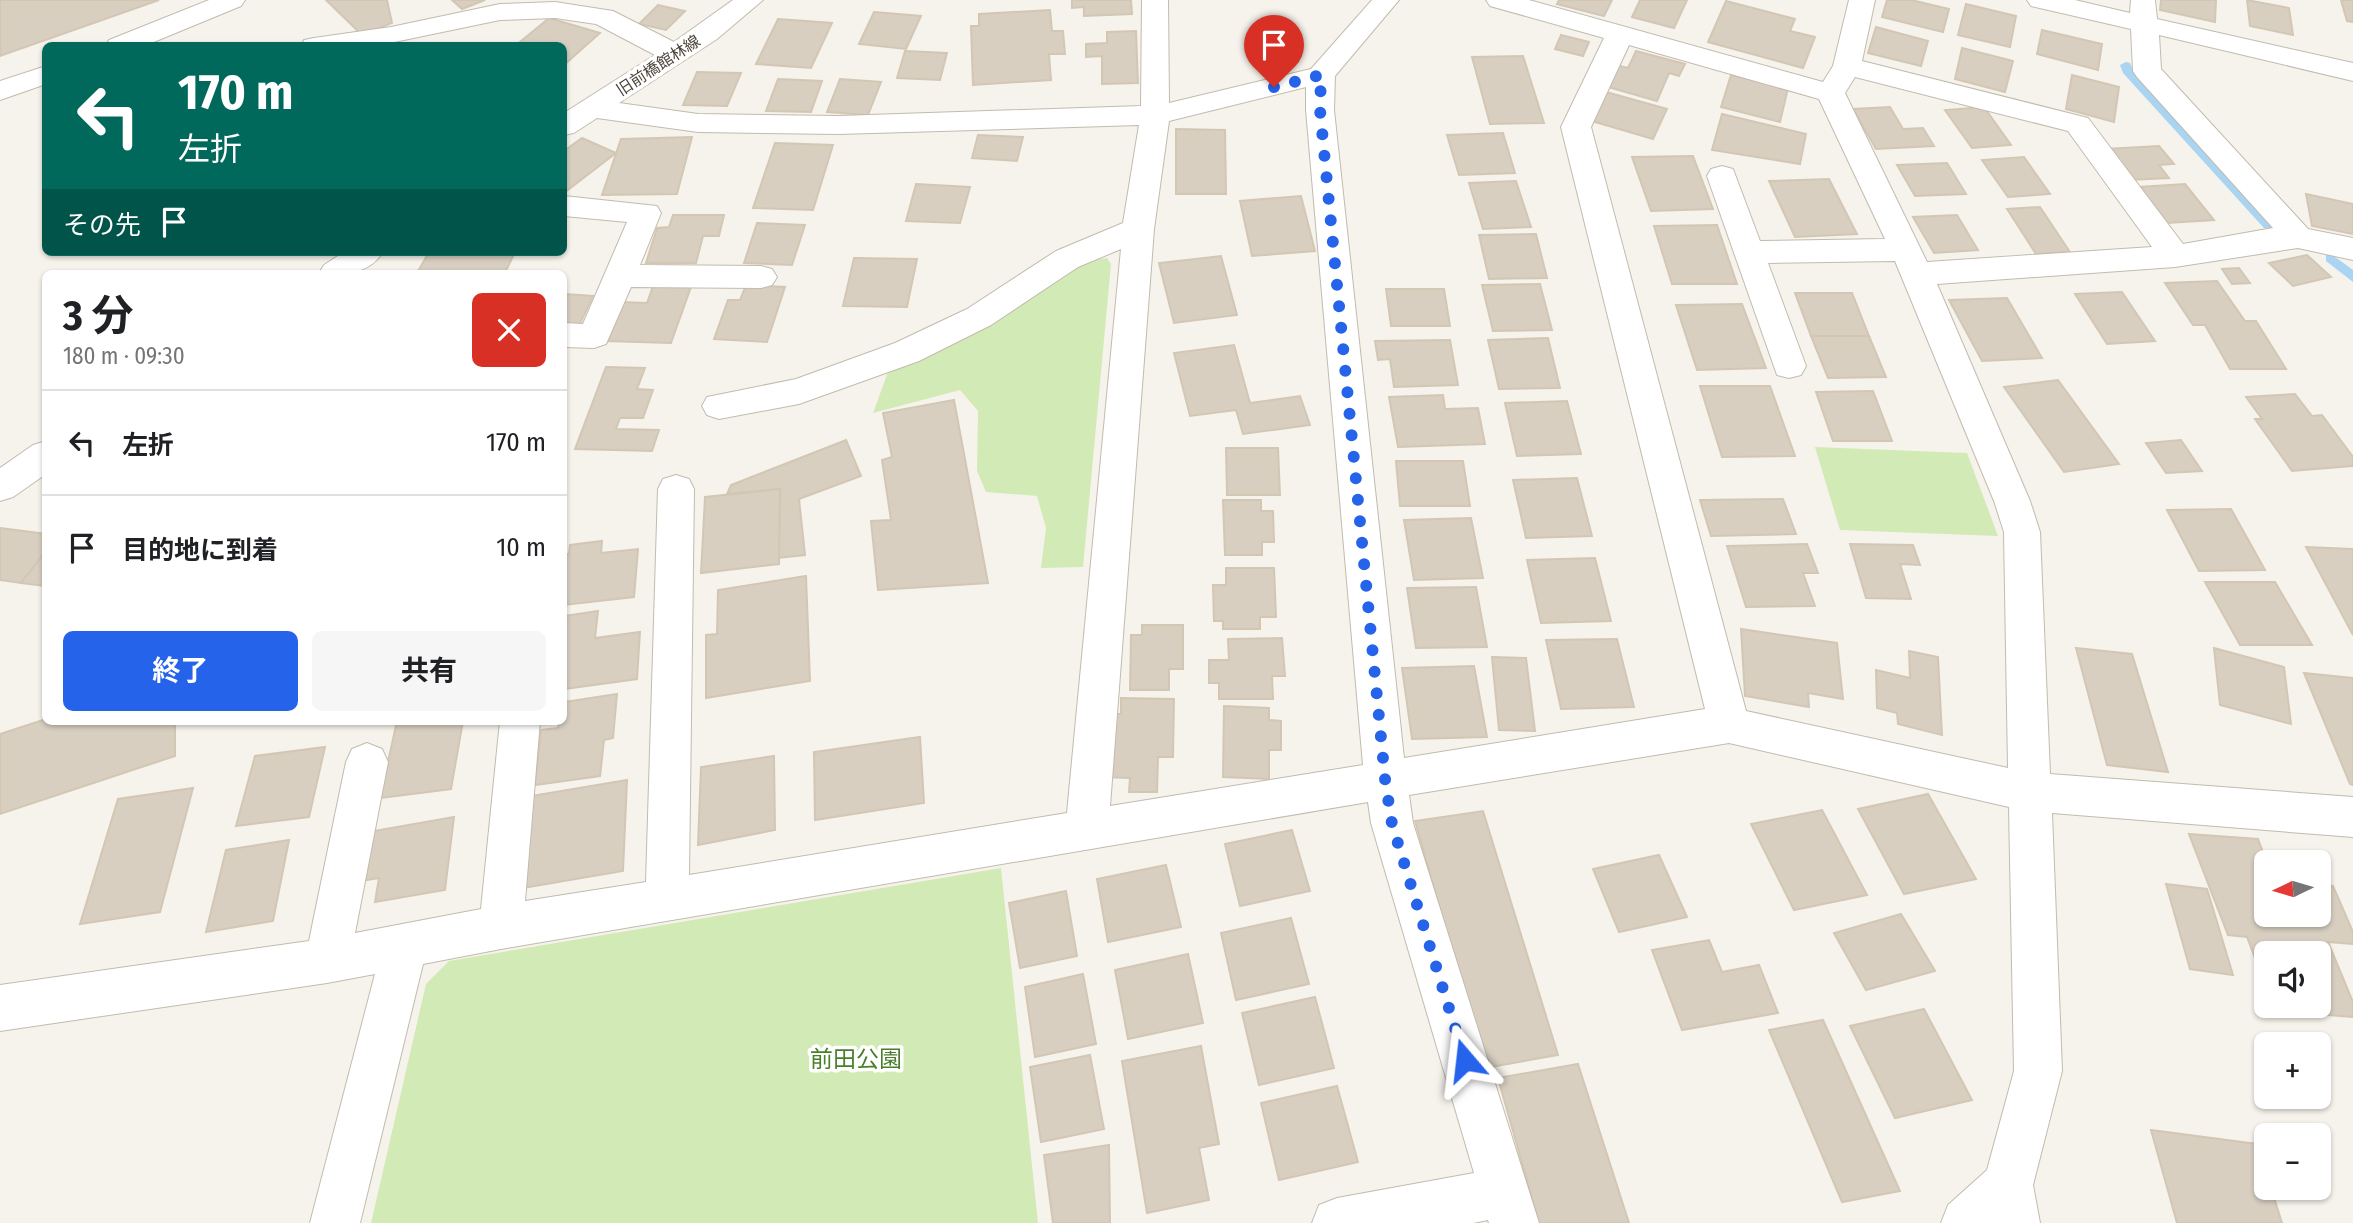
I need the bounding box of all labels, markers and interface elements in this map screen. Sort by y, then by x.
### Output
pin [1244,15,1304,87]
icon: arrive [1255,26,1293,64]
street label: 旧前橋館林線 [613,31,704,100]
text: 170 m [178,63,294,122]
icon: left [63,70,154,161]
text: 左折 [178,130,242,168]
icon: arrive [155,203,193,241]
text: その先 [63,210,141,241]
text: 3 分 [63,291,134,341]
button: close [472,293,546,367]
text: 180 m · 09:30 [63,342,185,370]
icon: left [63,424,101,462]
text: 170 m [486,427,546,458]
text: 左折 [122,430,174,461]
icon: arrive [63,529,101,567]
text: 10 m [496,532,546,563]
text: 目的地に到着 [122,535,278,566]
button: 終了 [63,631,298,711]
button: 共有 [312,631,546,711]
north arrow [2254,850,2331,928]
map controls [2254,850,2331,1200]
button: sound [2254,941,2331,1018]
position arrow [1428,1023,1502,1097]
button: + [2254,1032,2331,1109]
park label: 前田公園 [810,1045,902,1073]
button: − [2254,1123,2331,1200]

